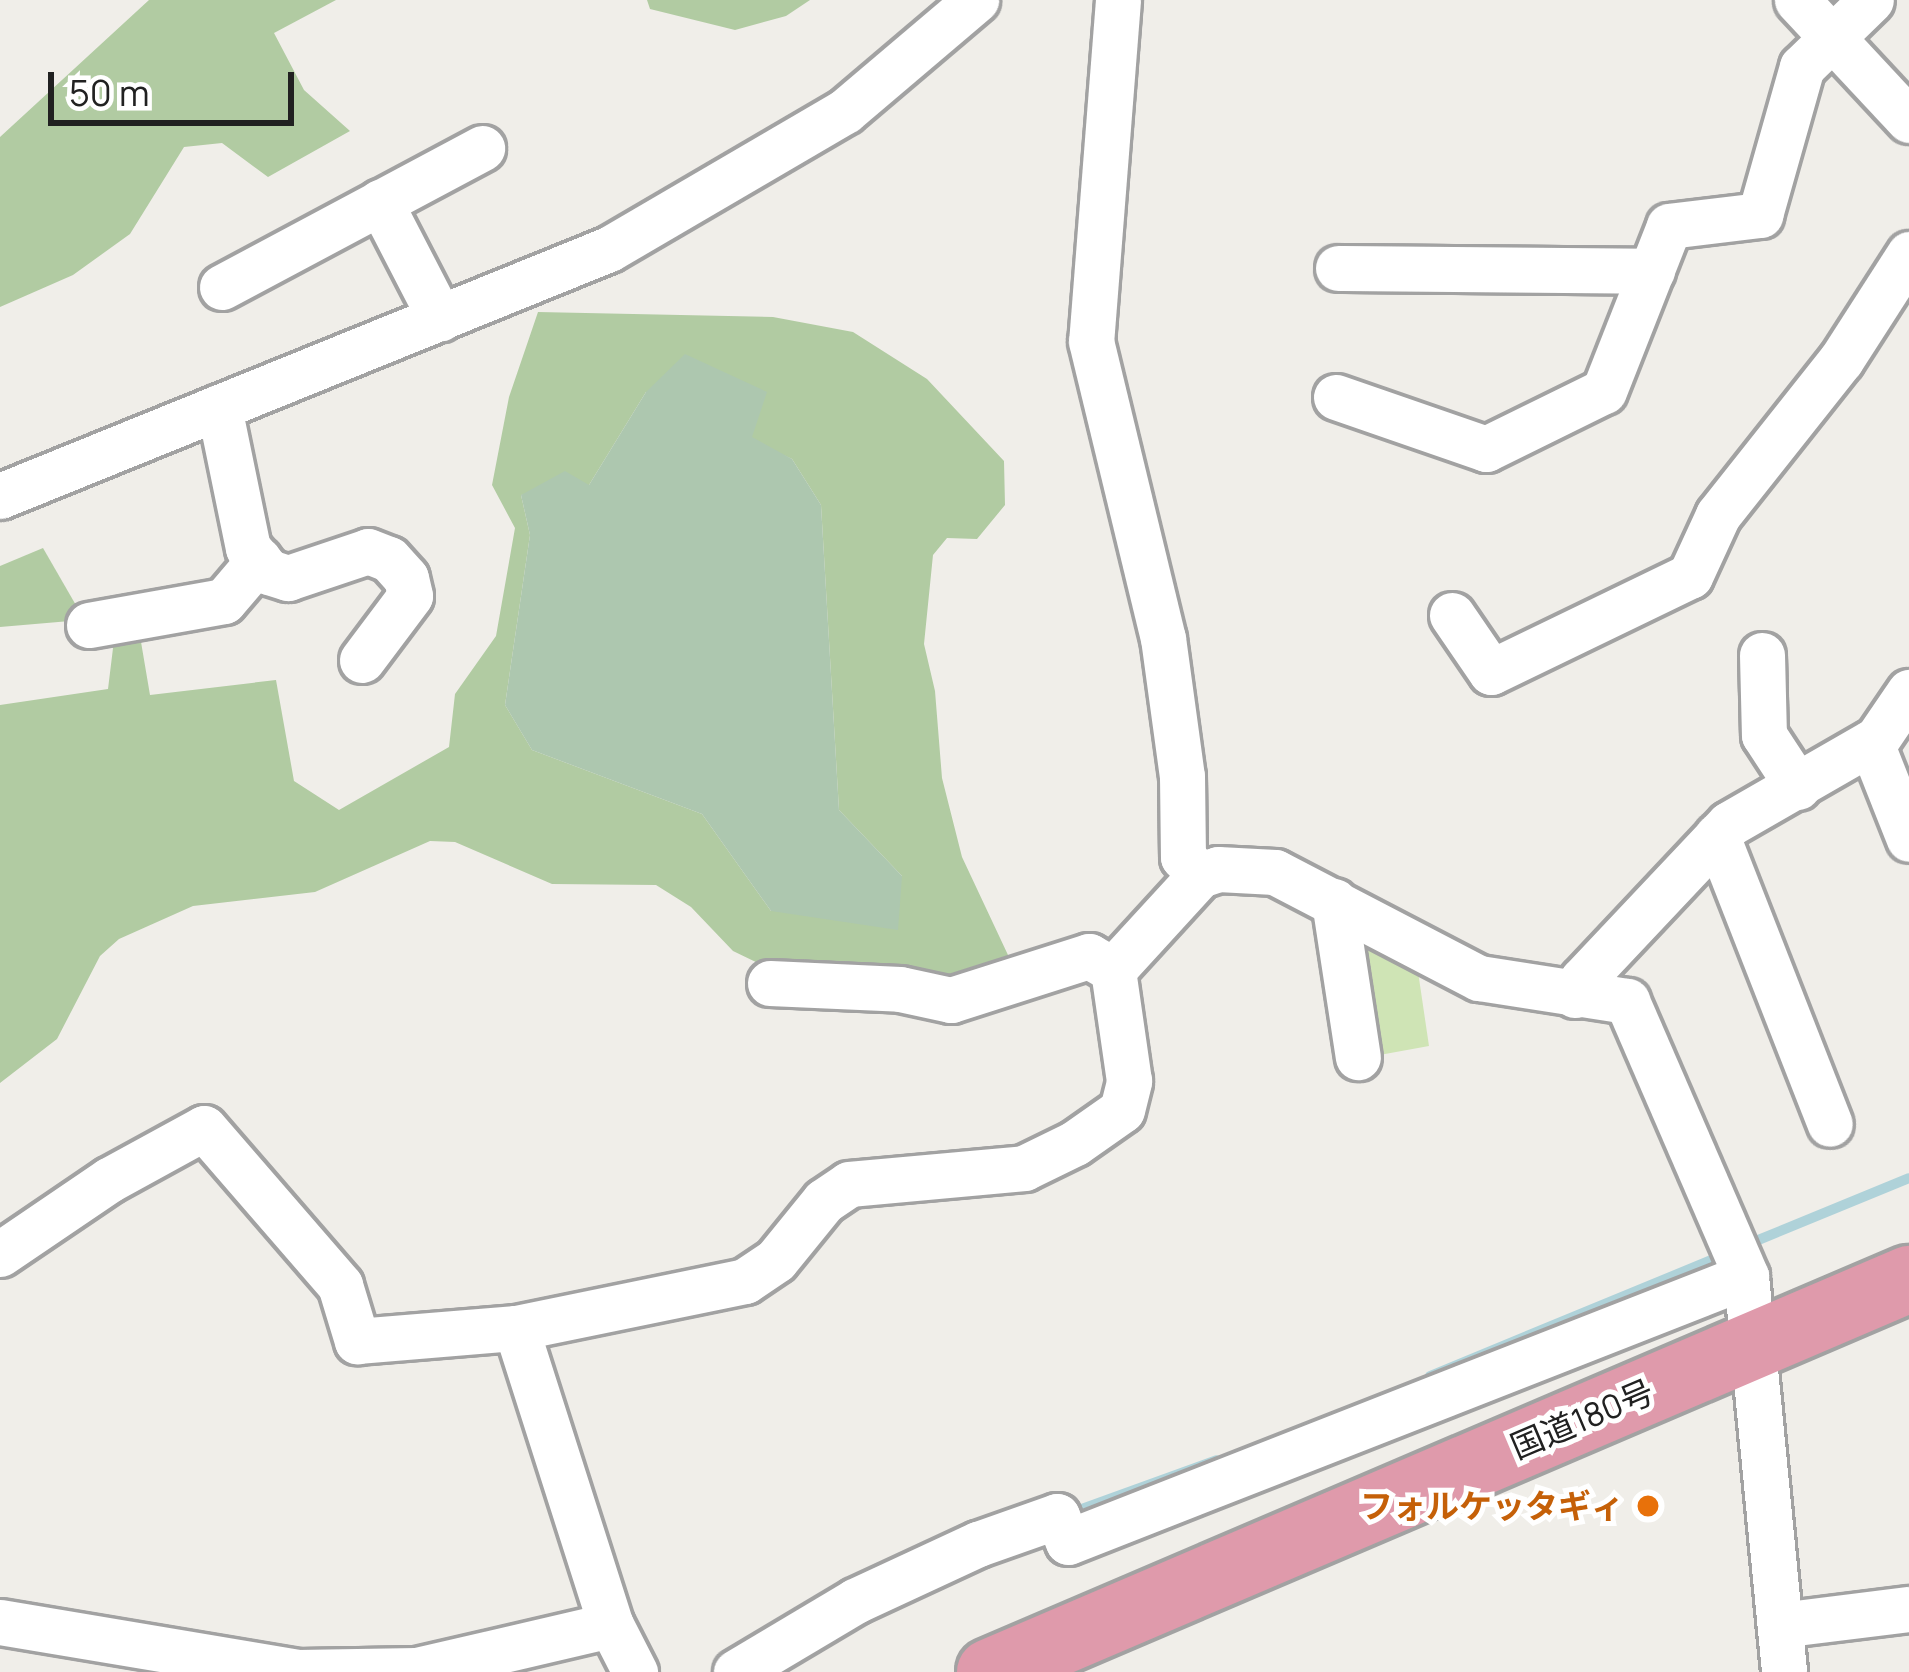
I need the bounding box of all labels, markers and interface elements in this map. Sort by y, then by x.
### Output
scale bar [54,48,300,122]
text: 50 m [69,68,149,117]
street label: 国道180号 [1505,1371,1659,1467]
place label: フォルケッタギィ [1360,1486,1624,1526]
marker: フォルケッタギィ [1635,1493,1661,1519]

